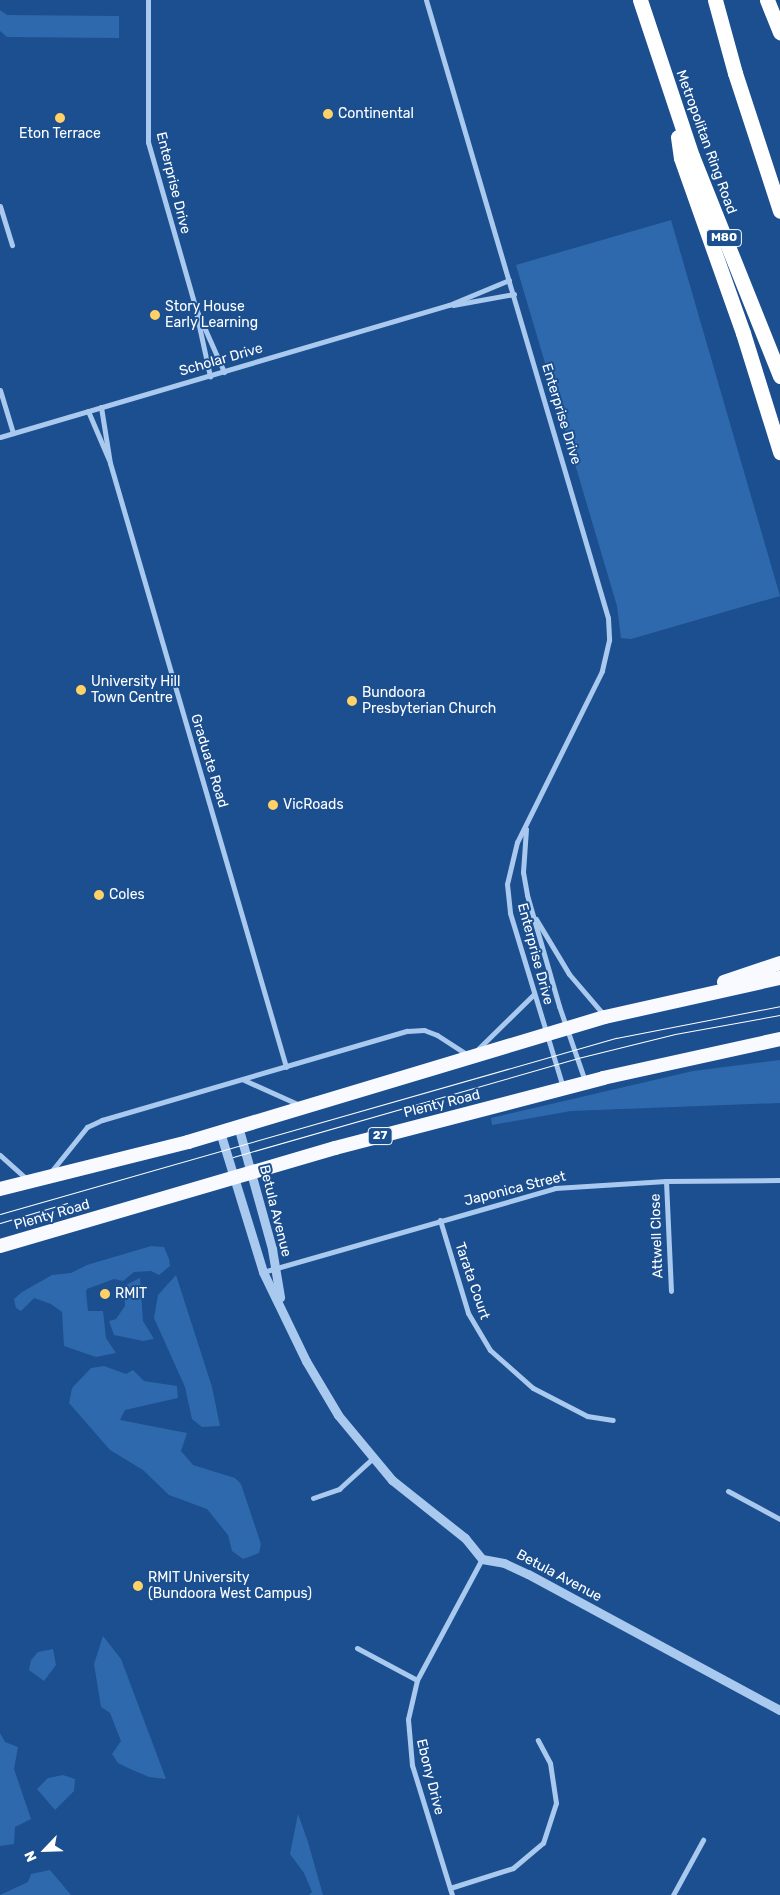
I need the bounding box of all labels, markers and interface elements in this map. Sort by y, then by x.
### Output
street label: Metropolitan Ring Road [672,68,740,216]
place label: Continental [338,106,414,122]
marker: Continental [322,108,334,120]
marker: Eton Terrace [54,112,66,124]
place label: Eton Terrace [19,126,101,142]
street label: Enterprise Drive [152,130,194,236]
road number: M80 [705,228,743,248]
place label: Story House Early Learning [165,299,258,332]
marker: Story House Early Learning [149,309,161,321]
street label: Scholar Drive [177,340,265,380]
street label: Enterprise Drive [538,362,584,466]
place label: University Hill Town Centre [91,674,181,706]
marker: University Hill Town Centre [75,684,87,696]
place label: Bundoora Presbyterian Church [362,685,496,718]
marker: Bundoora Presbyterian Church [346,695,358,707]
street label: Graduate Road [187,712,231,810]
place label: VicRoads [283,797,344,813]
marker: VicRoads [267,799,279,811]
place label: Coles [109,887,145,903]
marker: Coles [93,889,105,901]
street label: Enterprise Drive [513,901,557,1007]
street label: Plenty Road [402,1086,482,1122]
road number: 27 [368,1126,392,1146]
street label: Betula Avenue [255,1163,295,1259]
street label: Japonica Street [462,1168,568,1210]
street label: Attwell Close [647,1193,667,1279]
street label: Plenty Road [12,1196,92,1234]
street label: Tarata Court [451,1240,493,1322]
place label: RMIT [115,1286,147,1302]
marker: RMIT [99,1288,111,1300]
street label: Betula Avenue [513,1546,605,1606]
place label: RMIT University (Bundoora West Campus) [148,1570,312,1602]
marker: RMIT University (Bundoora West Campus) [132,1580,144,1592]
street label: Ebony Drive [412,1737,448,1817]
north arrow [20,1825,70,1875]
text: N [21,1848,41,1864]

